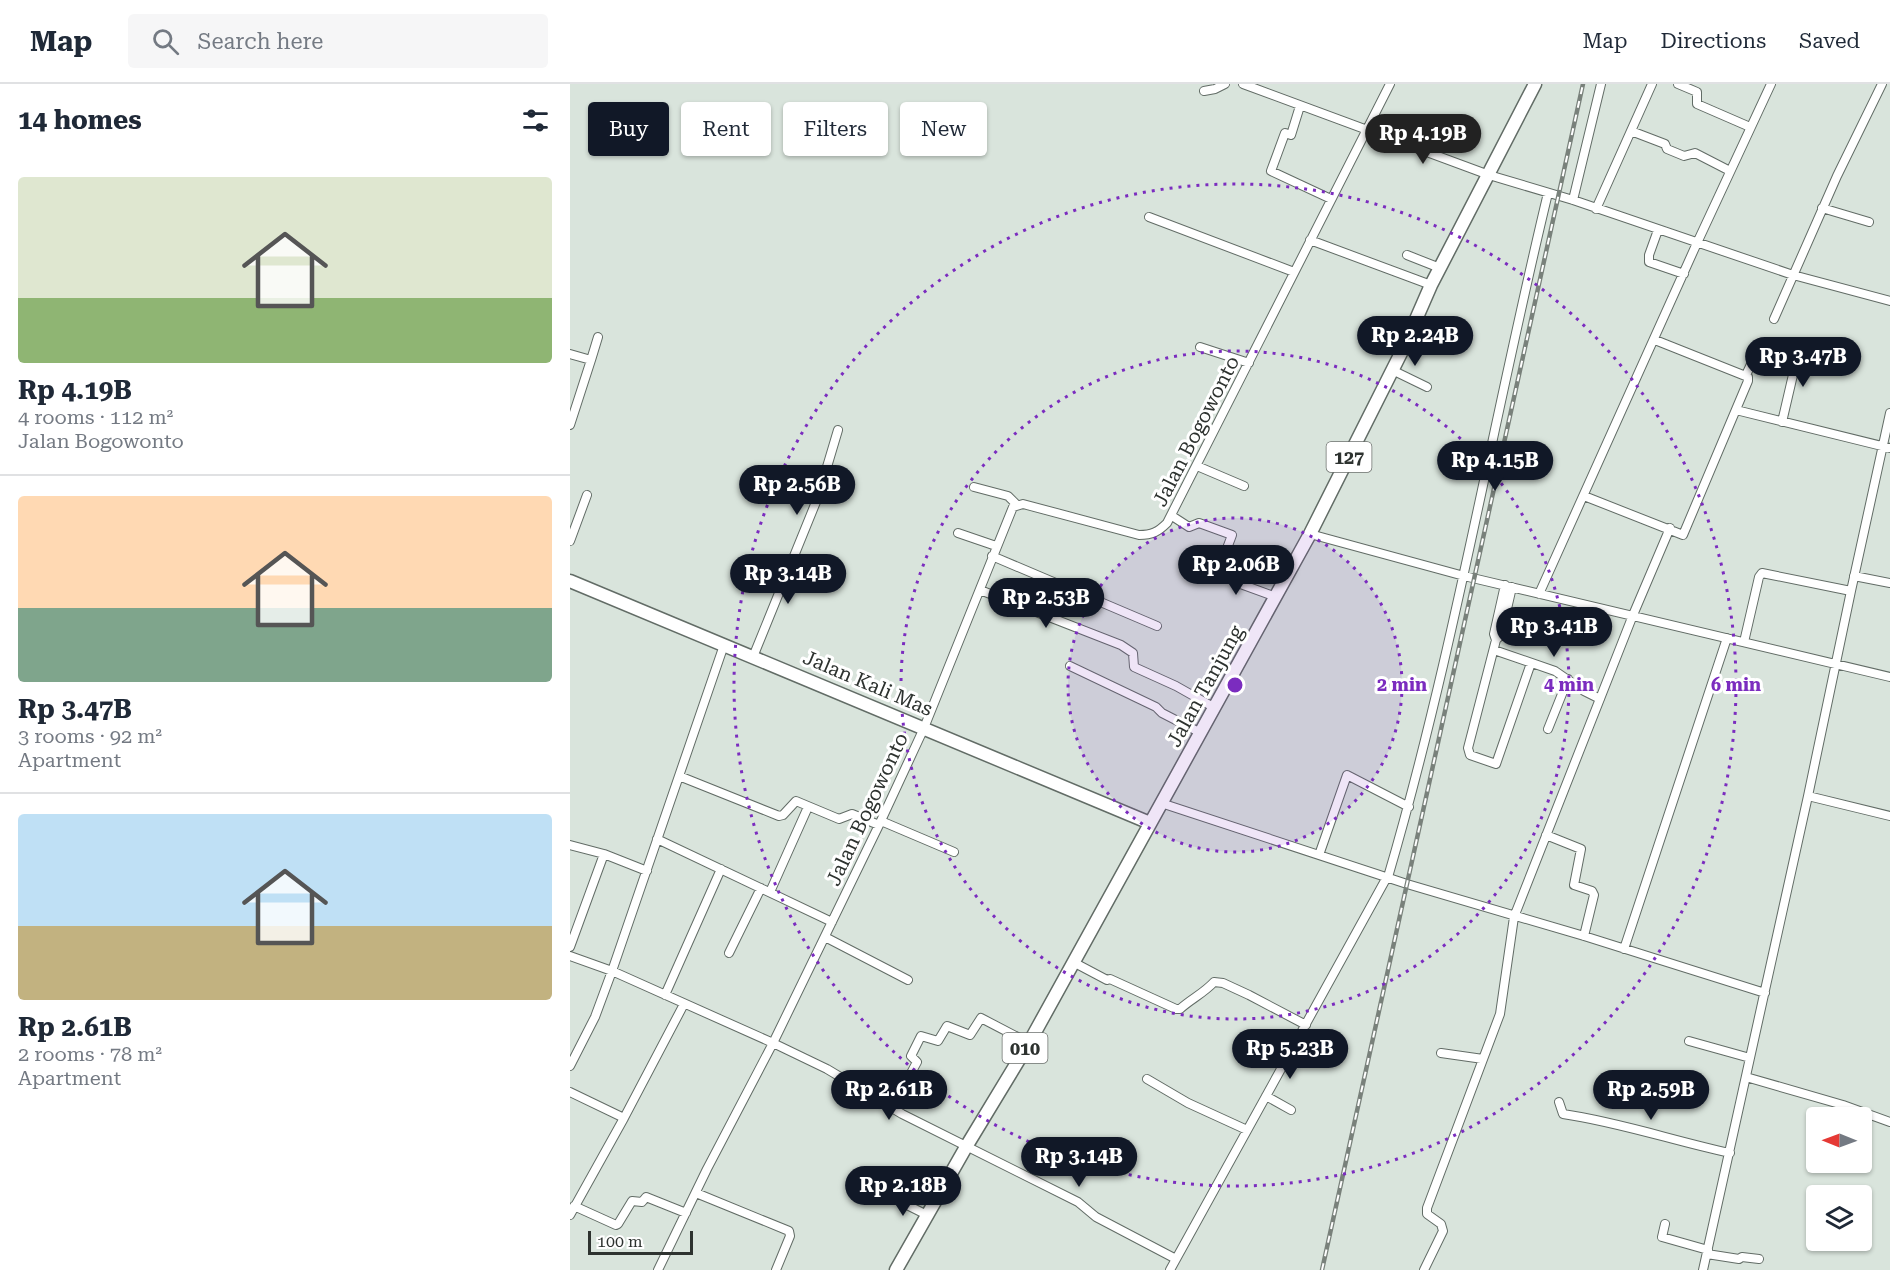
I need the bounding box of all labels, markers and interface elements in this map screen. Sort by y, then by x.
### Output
search box [128,14,548,68]
text: Map [30,25,92,58]
icon: search [149,25,182,58]
text: Search here [197,29,323,54]
text: Map [1583,29,1627,53]
text: Directions [1660,29,1766,53]
text: Saved [1799,29,1860,53]
chip: Buy [588,102,669,156]
chip: Rent [681,102,771,156]
chip: Filters [783,102,888,156]
chip: New [900,102,987,156]
icon: filters [519,104,552,137]
text: 14 homes [18,105,142,135]
pin: Rp 4.19B [1361,114,1485,165]
text: Rp 4.19B [1379,121,1467,145]
icon: home [231,216,339,324]
pin: Rp 2.24B [1353,316,1477,367]
text: Rp 2.24B [1371,323,1459,347]
pin: Rp 3.47B [1741,337,1865,388]
text: Rp 3.47B [1759,344,1847,368]
street label: Jalan Bogowonto [1148,352,1244,510]
text: Rp 4.19B [18,375,132,405]
text: 4 rooms · 112 m² [18,405,173,429]
text: Jalan Bogowonto [18,429,184,453]
pin: Rp 4.15B [1433,441,1557,492]
road number: 127 [1326,442,1372,472]
text: Rp 4.15B [1451,448,1539,472]
pin: Rp 2.56B [735,465,859,516]
text: Rp 2.56B [753,472,841,496]
icon: home [231,535,339,643]
pin: Rp 2.06B [1174,545,1298,596]
text: Rp 2.06B [1192,552,1280,576]
pin: Rp 3.14B [726,554,850,605]
text: Rp 3.14B [744,561,832,585]
pin: Rp 2.53B [984,578,1108,629]
text: Rp 2.53B [1002,585,1090,609]
pin: Rp 3.41B [1492,607,1616,658]
text: Rp 3.41B [1510,614,1598,638]
street label: Jalan Tanjung [1162,621,1249,751]
street label: Jalan Kali Mas [800,645,936,721]
text: 2 min [1377,674,1427,695]
text: 4 min [1544,674,1594,695]
text: 6 min [1711,674,1761,695]
centre of rings [1225,675,1245,695]
text: Rp 3.47B [18,694,132,724]
text: 3 rooms · 92 m² [18,724,162,748]
street label: Jalan Bogowonto [821,729,913,889]
text: Apartment [18,748,121,772]
icon: home [231,853,339,961]
text: Rp 2.61B [18,1012,132,1042]
pin: Rp 5.23B [1228,1029,1352,1080]
road number: 010 [1002,1033,1048,1063]
text: Rp 5.23B [1246,1036,1334,1060]
text: 2 rooms · 78 m² [18,1042,162,1066]
text: Apartment [18,1066,121,1090]
pin: Rp 2.61B [827,1070,951,1121]
pin: Rp 2.59B [1589,1070,1713,1121]
text: Rp 2.61B [845,1077,933,1101]
text: Rp 2.59B [1607,1077,1695,1101]
north arrow [1806,1107,1872,1173]
map controls [1806,1107,1872,1251]
pin: Rp 3.14B [1017,1137,1141,1188]
text: Rp 3.14B [1035,1144,1123,1168]
pin: Rp 2.18B [841,1166,965,1217]
text: Rp 2.18B [859,1173,947,1197]
button: layers [1806,1185,1872,1251]
scale bar [588,1228,693,1256]
text: 100 m [597,1232,643,1251]

